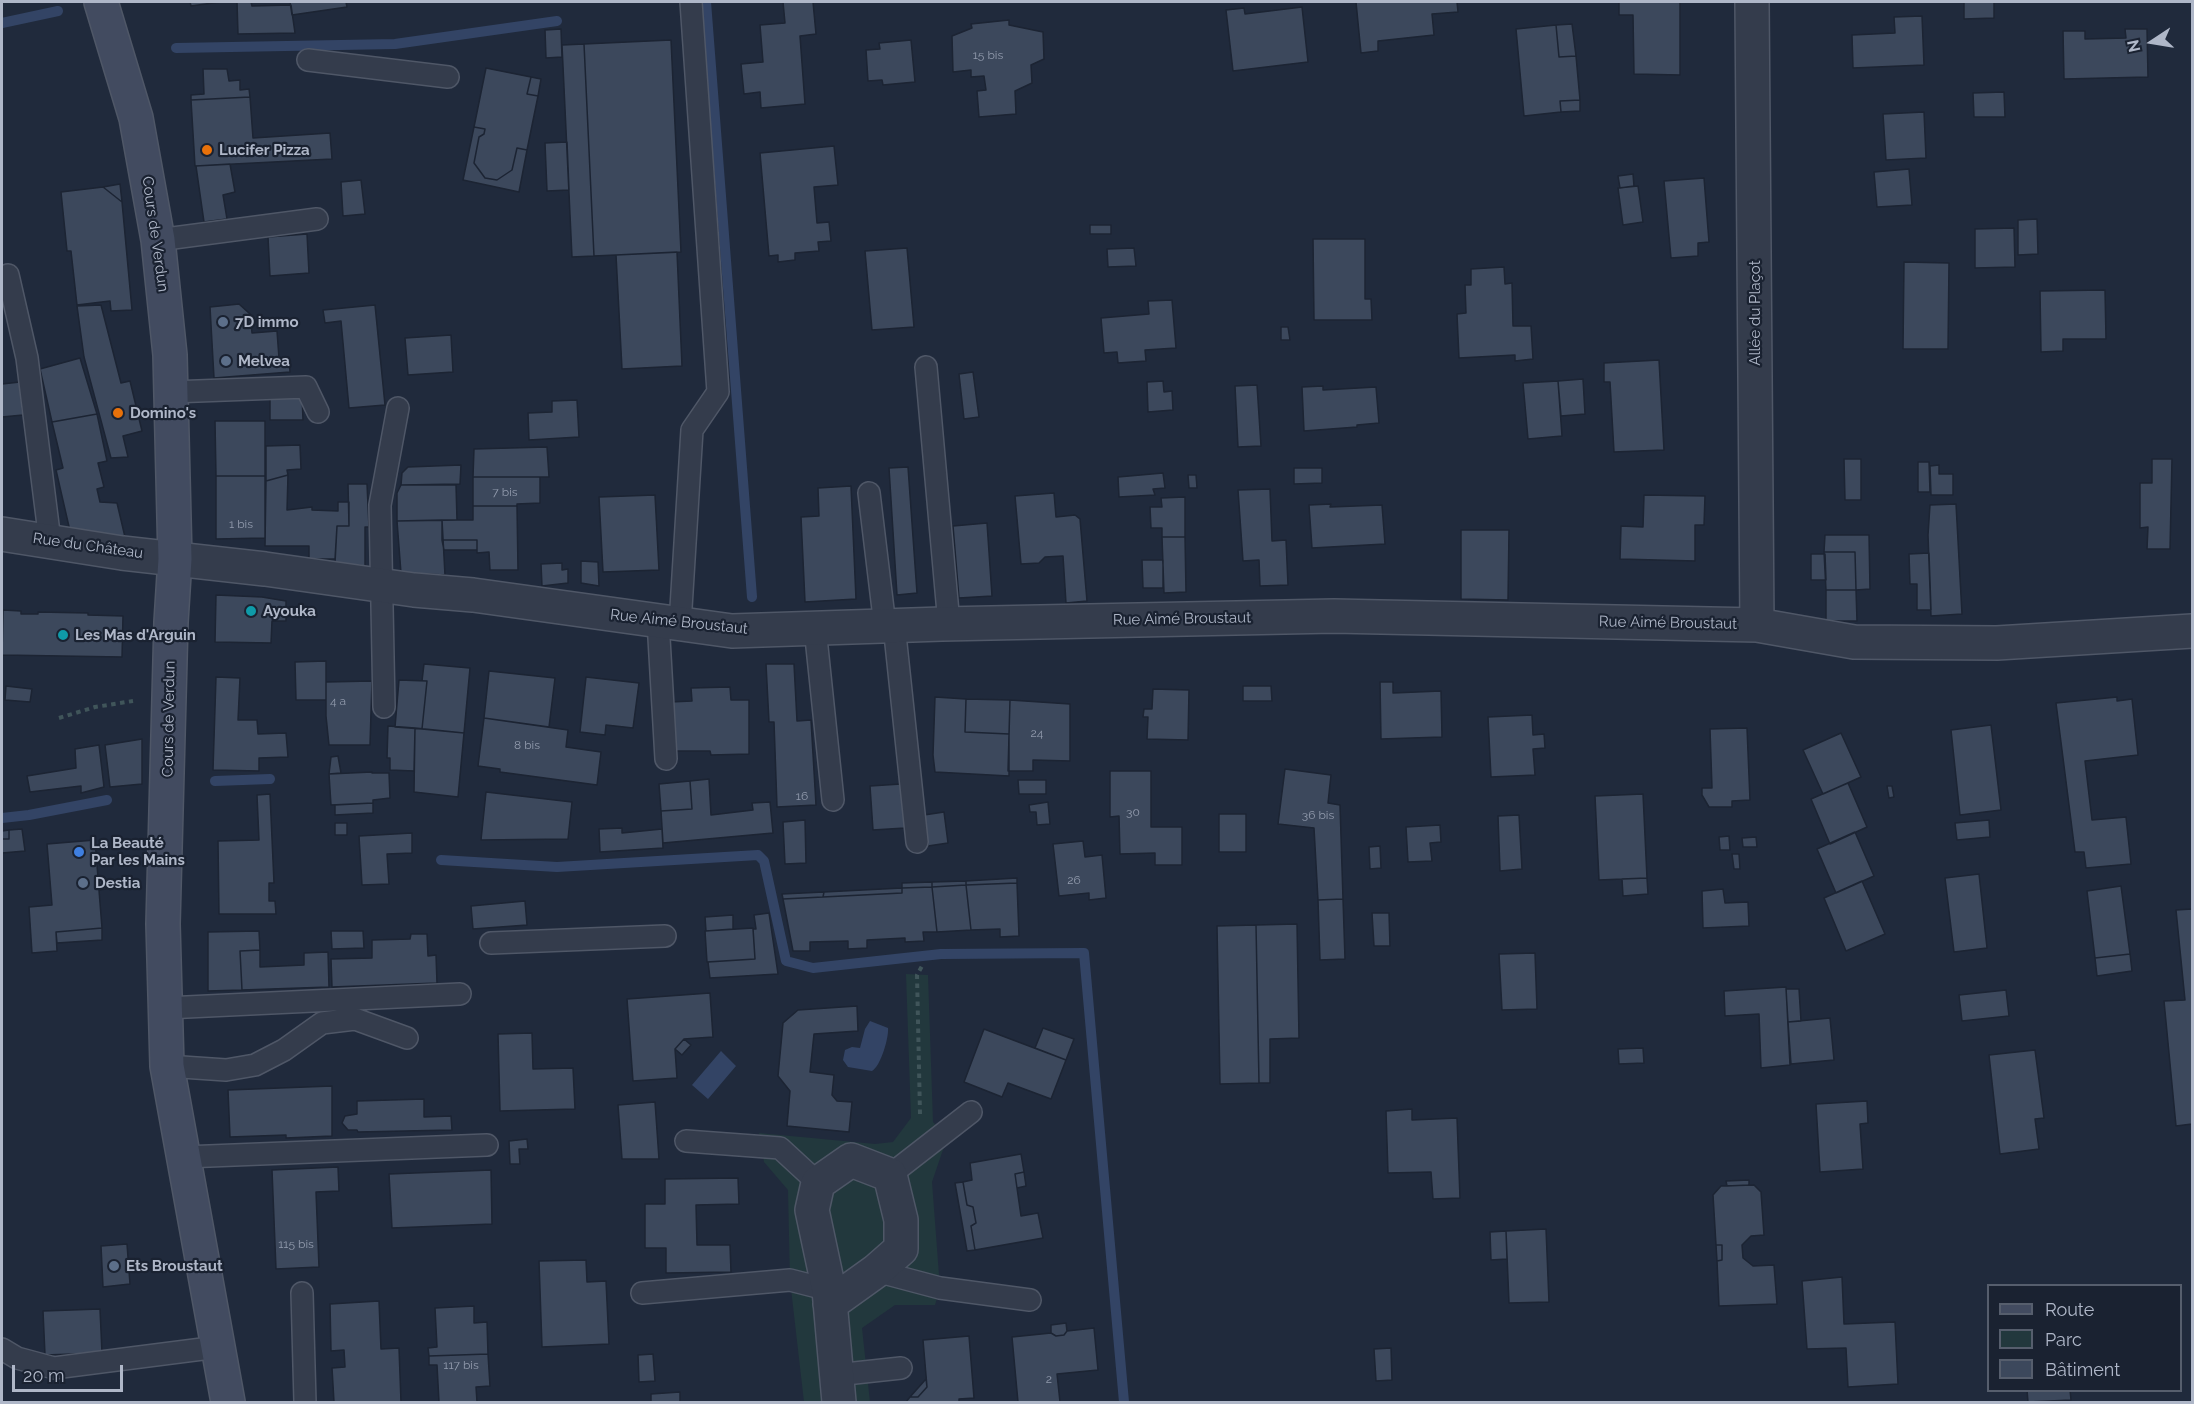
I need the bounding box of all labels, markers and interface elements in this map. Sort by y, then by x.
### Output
north arrow [2122,12,2182,72]
text: N [2123,38,2144,54]
house number: 15 bis [973,48,1003,62]
place label: Lucifer Pizza [219,141,310,159]
marker: Lucifer Pizza [200,143,214,157]
street label: Cours de Verdun [138,175,172,293]
street label: Allée du Plaçot [1746,260,1764,366]
place label: 7D immo [235,313,299,331]
marker: 7D immo [216,315,230,329]
place label: Melvea [238,352,290,370]
marker: Melvea [219,354,233,368]
place label: Domino's [130,404,196,422]
marker: Domino's [111,406,125,420]
house number: 7 bis [492,485,518,499]
house number: 1 bis [229,517,253,531]
street label: Rue du Château [32,529,144,563]
place label: Ayouka [263,602,316,620]
marker: Ayouka [244,604,258,618]
street label: Rue Aimé Broustaut [609,606,749,638]
street label: Rue Aimé Broustaut [1113,609,1251,629]
street label: Rue Aimé Broustaut [1599,613,1737,633]
place label: Les Mas d'Arguin [75,626,196,644]
marker: Les Mas d'Arguin [56,628,70,642]
street label: Cours de Verdun [159,661,179,777]
house number: 4 a [330,694,346,708]
house number: 24 [1031,726,1043,740]
house number: 8 bis [514,738,540,752]
house number: 16 [796,789,808,803]
house number: 30 [1126,805,1140,819]
house number: 36 bis [1302,808,1334,822]
place label: La Beauté Par les Mains [91,834,185,869]
marker: La Beauté Par les Mains [72,845,86,859]
house number: 26 [1067,873,1081,887]
place label: Destia [95,874,140,892]
marker: Destia [76,876,90,890]
house number: 115 bis [278,1237,314,1251]
place label: Ets Broustaut [126,1257,223,1275]
marker: Ets Broustaut [107,1259,121,1273]
legend [1987,1284,2182,1392]
text: Route [2045,1299,2094,1320]
text: Parc [2045,1329,2082,1350]
scale bar [15,1353,126,1391]
house number: 117 bis [443,1358,479,1372]
text: Bâtiment [2045,1359,2120,1380]
text: 20 m [23,1365,65,1386]
house number: 2 [1046,1372,1052,1386]

